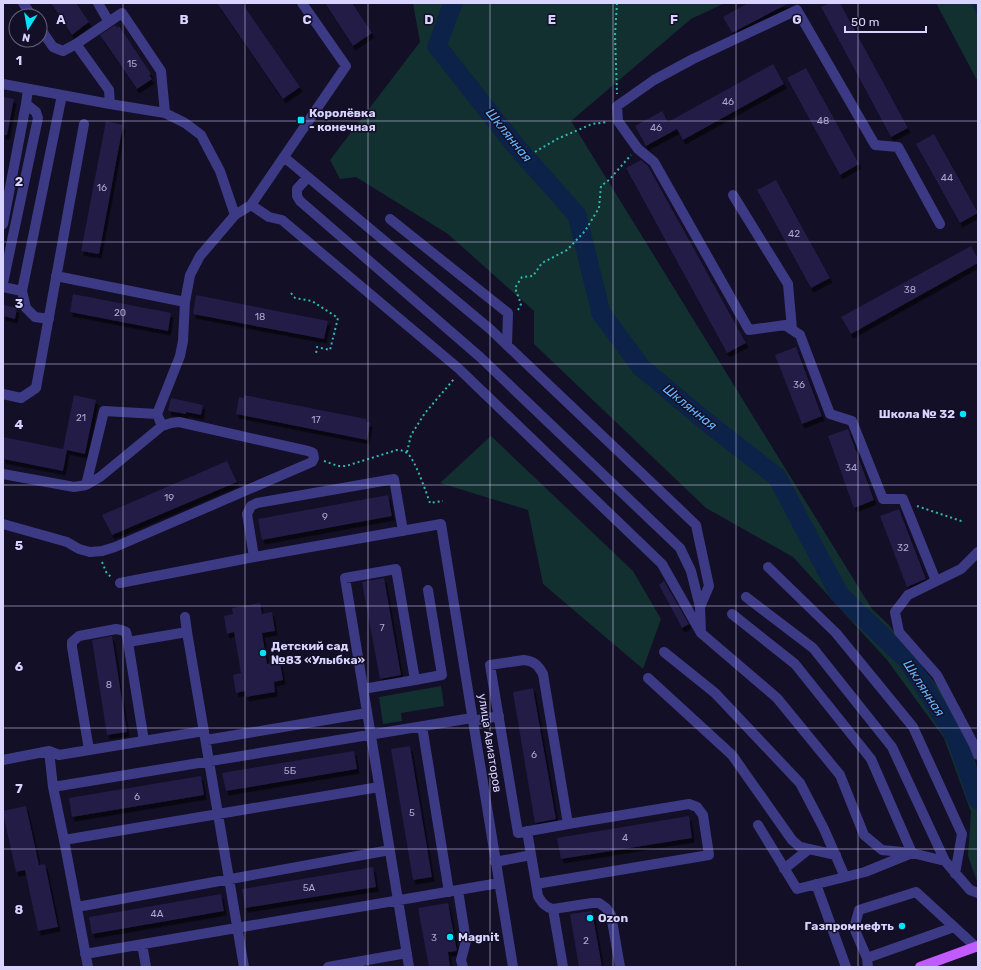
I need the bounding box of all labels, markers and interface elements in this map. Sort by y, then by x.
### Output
north arrow [8,8,48,48]
scale bar [845,8,926,34]
text: A [56,12,66,27]
text: B [179,12,189,27]
text: C [302,12,312,27]
text: D [424,12,434,27]
text: E [548,12,556,27]
text: F [670,12,678,27]
text: G [792,12,802,27]
text: 50 m [851,15,879,29]
text: N [21,30,31,44]
text: 1 [16,53,22,68]
house number: 15 [127,58,137,70]
house number: 46 [722,96,734,108]
water label: Шклянная [483,105,535,165]
place label: Королёвка - конечная [309,106,376,134]
marker: Королёвка - конечная [296,115,306,125]
house number: 48 [817,115,829,127]
house number: 46 [650,122,662,134]
house number: 44 [941,172,953,184]
text: 2 [15,174,23,189]
house number: 16 [97,182,107,194]
house number: 42 [788,228,800,240]
house number: 38 [904,284,916,296]
text: 3 [15,296,24,311]
house number: 20 [114,307,126,319]
house number: 18 [255,311,265,323]
house number: 36 [793,379,805,391]
water label: Шклянная [660,381,720,433]
place label: Школа № 32 [879,407,955,421]
marker: Школа № 32 [958,409,968,419]
house number: 21 [76,412,86,424]
house number: 17 [311,414,321,426]
text: 4 [15,417,24,432]
house number: 34 [845,462,857,474]
house number: 19 [164,492,174,504]
house number: 9 [322,511,328,523]
text: 5 [15,538,23,553]
house number: 32 [897,542,909,554]
house number: 7 [379,622,385,634]
place label: Детский сад №83 «Улыбка» [271,639,366,667]
marker: Детский сад №83 «Улыбка» [258,648,268,658]
water label: Шклянная [900,657,948,719]
text: 6 [15,659,24,674]
house number: 8 [106,679,112,691]
street label: улица Авиаторов [475,693,505,794]
house number: 6 [531,749,537,761]
house number: 5Б [284,765,297,777]
text: 7 [15,781,23,796]
house number: 6 [134,791,140,803]
house number: 5 [409,807,415,819]
house number: 4 [622,832,628,844]
house number: 5А [303,882,316,894]
text: 8 [15,902,24,917]
house number: 4А [151,908,164,920]
place label: Ozon [598,911,628,925]
marker: Ozon [585,913,595,923]
place label: Газпромнефть [805,919,894,933]
marker: Газпромнефть [897,921,907,931]
place label: Magnit [458,930,500,944]
house number: 3 [431,932,437,944]
marker: Magnit [445,932,455,942]
house number: 2 [583,935,589,947]

